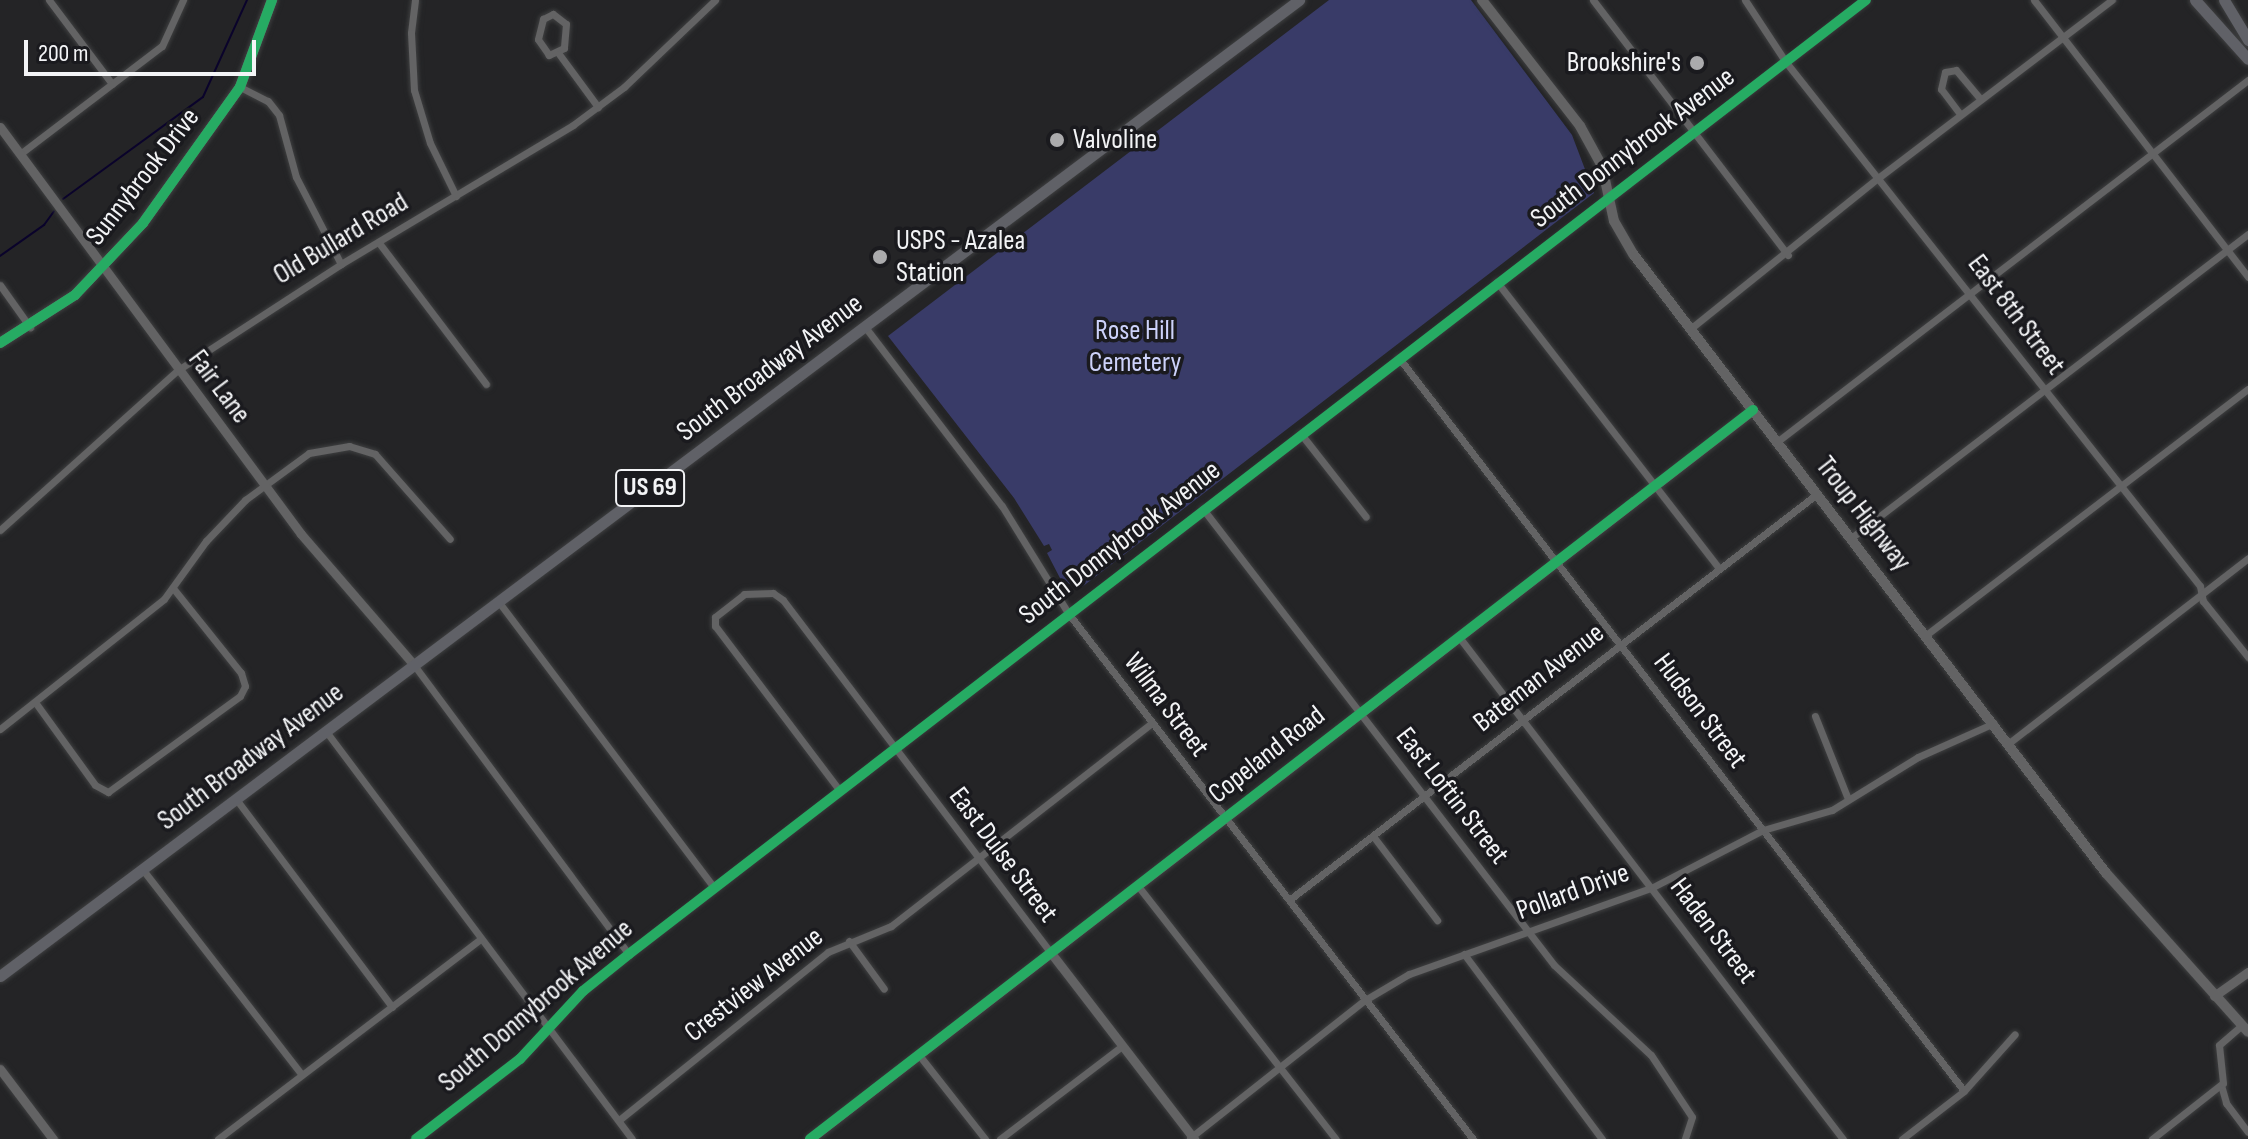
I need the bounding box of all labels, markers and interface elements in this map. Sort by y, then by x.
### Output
scale bar [28,24,260,74]
text: 200 m [38,39,89,68]
place label: Brookshire's [1567,46,1681,80]
marker: Brookshire's [1688,54,1706,72]
street label: South Donnybrook Avenue [1524,60,1742,236]
street label: Sunnybrook Drive [79,102,207,252]
place label: Valvoline [1073,123,1157,157]
marker: Valvoline [1048,131,1066,149]
street label: Old Bullard Road [268,186,414,292]
place label: USPS - Azalea Station [896,224,1025,290]
marker: USPS - Azalea Station [871,248,889,266]
street label: East 8th Street [1960,248,2072,382]
street label: South Broadway Avenue [670,287,870,449]
park label: Rose Hill Cemetery [1089,314,1181,380]
street label: Fair Lane [181,344,257,430]
street label: Troup Highway [1808,450,1918,578]
street label: South Donnybrook Avenue [1013,454,1227,632]
road number: US 69 [614,466,686,510]
street label: Bateman Avenue [1467,617,1611,739]
street label: Wilma Street [1116,647,1216,763]
street label: Hudson Street [1646,647,1754,775]
street label: South Broadway Avenue [151,676,351,838]
street label: Copeland Road [1202,699,1332,811]
street label: East Loftin Street [1388,721,1516,871]
street label: East Dulse Street [941,781,1065,929]
street label: Pollard Drive [1512,856,1634,928]
street label: Haden Street [1662,872,1764,990]
street label: South Donnybrook Avenue [432,912,640,1100]
street label: Crestview Avenue [678,920,830,1050]

